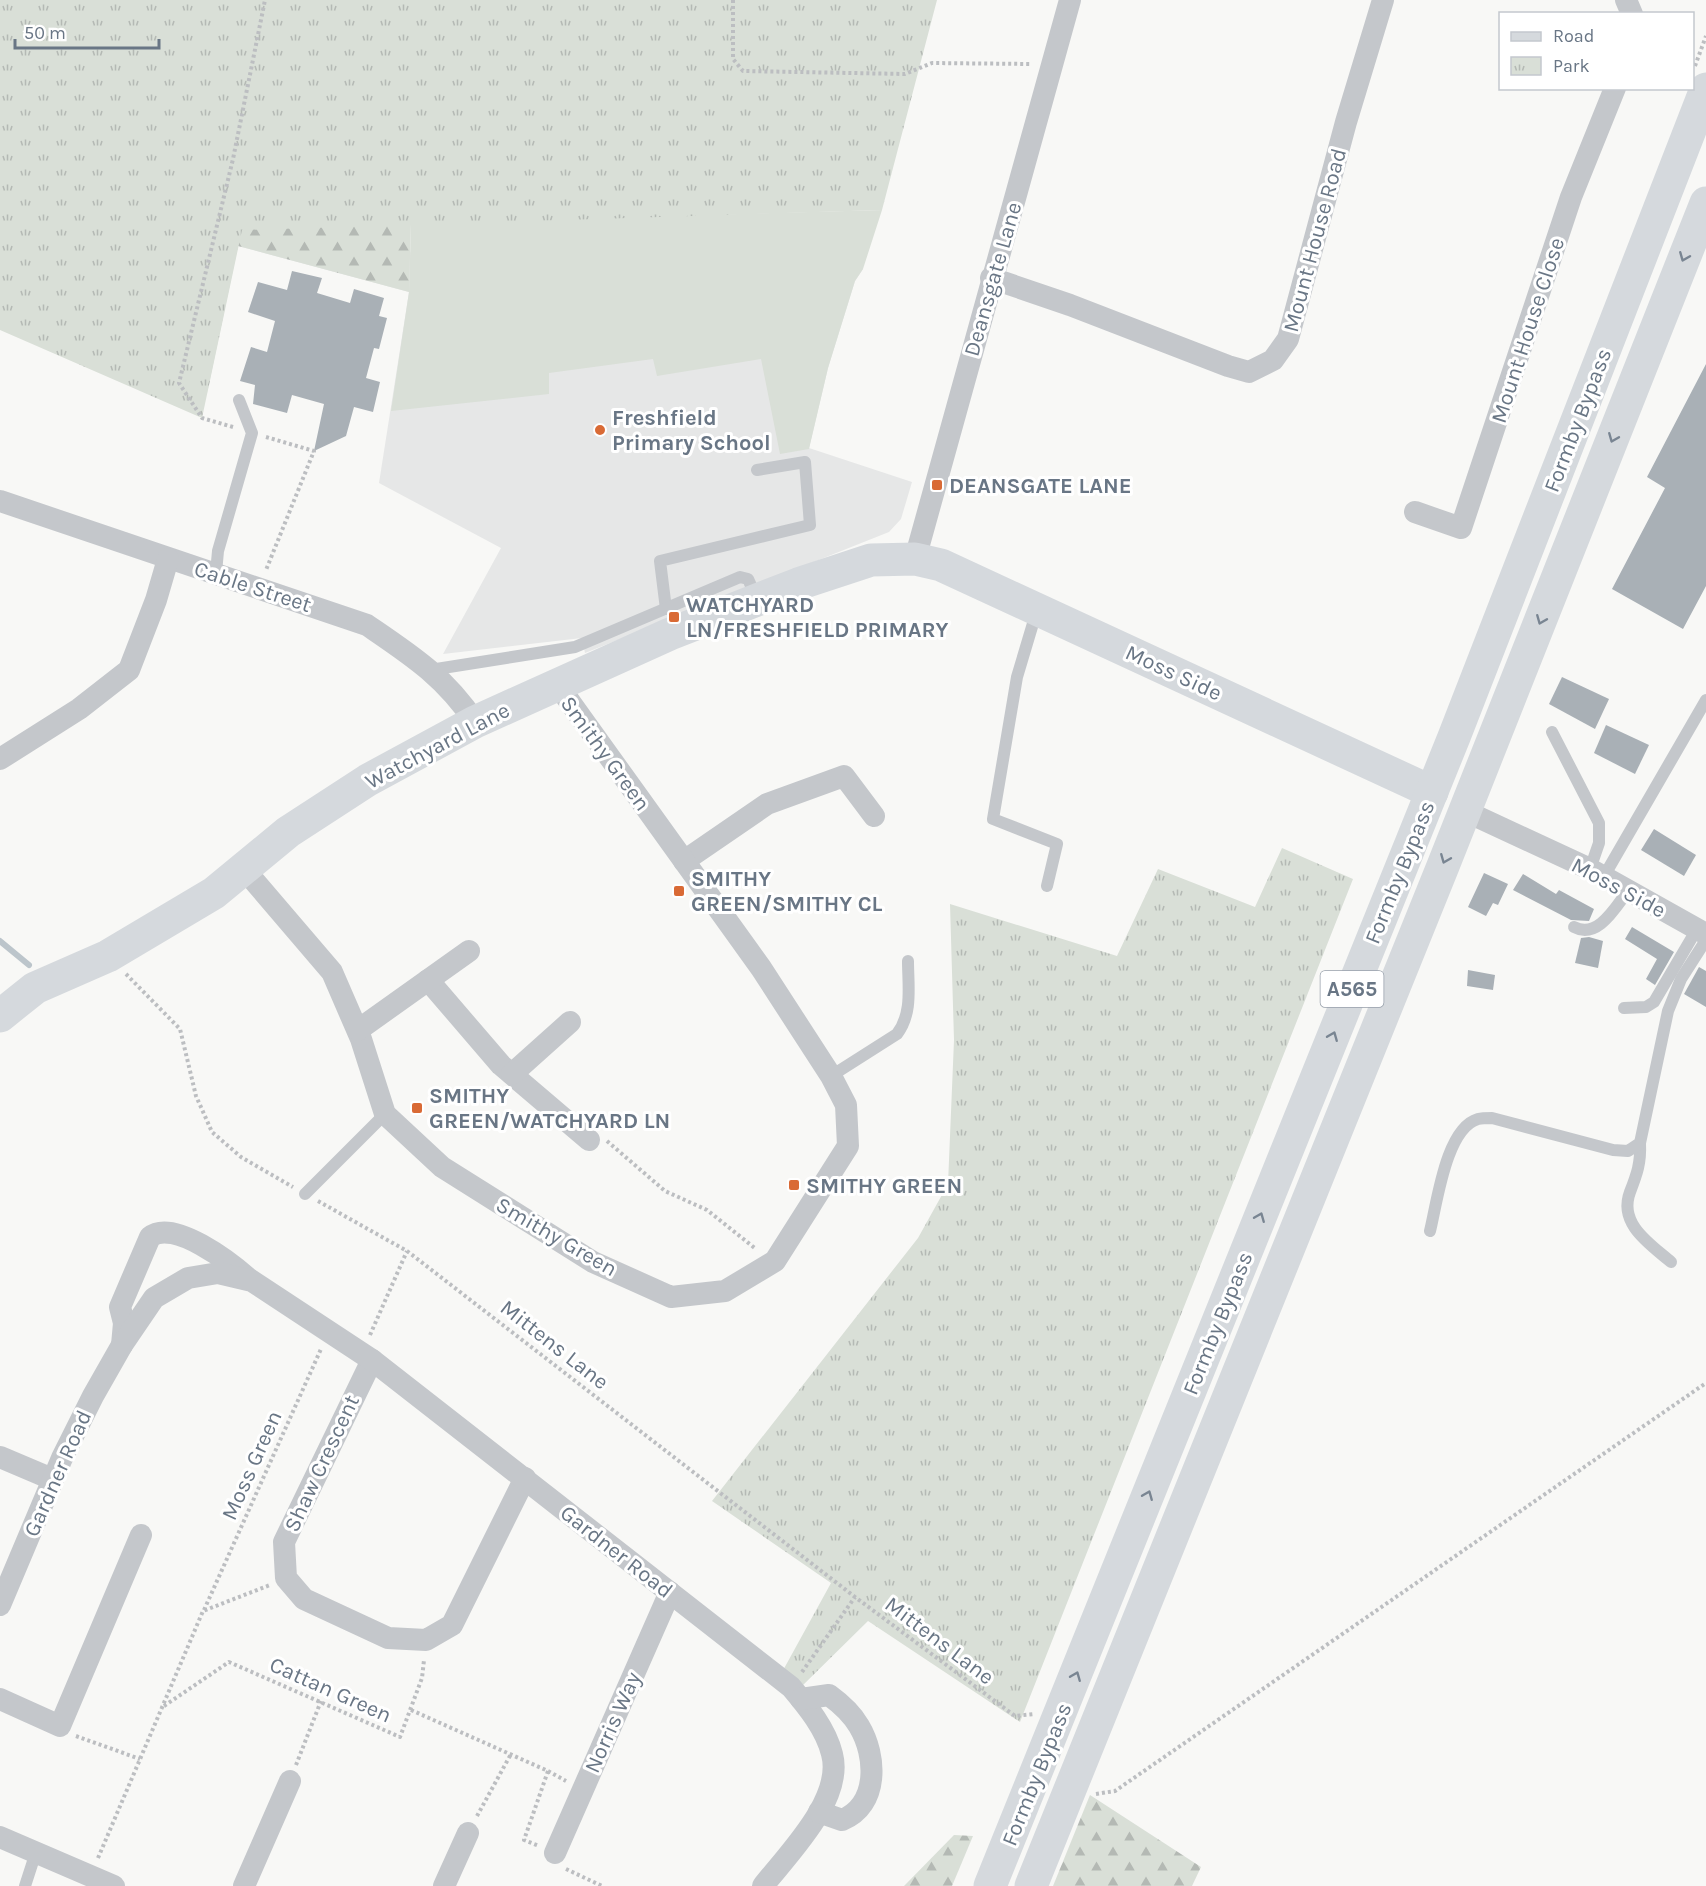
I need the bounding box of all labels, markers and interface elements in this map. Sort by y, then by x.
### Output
scale bar [15,12,159,50]
legend [1499,12,1694,90]
text: 50 m [24,22,66,44]
text: Road [1553,25,1594,47]
text: Park [1553,55,1590,77]
street label: Mount House Road [1278,145,1352,335]
street label: Deansgate Lane [959,199,1027,359]
street label: Mount House Close [1486,234,1570,426]
one-way arrow [1679,251,1692,262]
street label: Formby Bypass [1539,345,1617,496]
place label: Freshfield Primary School [612,405,771,456]
marker: Freshfield Primary School [593,423,607,437]
one-way arrow [1607,433,1620,443]
place label: DEANSGATE LANE [949,473,1132,499]
marker: DEANSGATE LANE [930,478,944,492]
street label: Cable Street [191,556,315,618]
place label: WATCHYARD LN/FRESHFIELD PRIMARY [686,592,949,643]
marker: WATCHYARD LN/FRESHFIELD PRIMARY [667,610,681,624]
one-way arrow [1536,613,1548,624]
street label: Moss Side [1121,639,1226,706]
street label: Smithy Green [555,691,656,816]
street label: Watchyard Lane [361,697,514,795]
street label: Formby Bypass [1359,797,1440,948]
street label: Moss Side [1567,852,1670,924]
one-way arrow [1440,854,1453,864]
place label: SMITHY GREEN/SMITHY CL [691,866,883,917]
marker: SMITHY GREEN/SMITHY CL [672,884,686,898]
road number: A565 [1320,971,1384,1007]
one-way arrow [1326,1031,1338,1042]
place label: SMITHY GREEN/WATCHYARD LN [429,1083,670,1134]
marker: SMITHY GREEN/WATCHYARD LN [410,1101,424,1115]
place label: SMITHY GREEN [806,1173,962,1199]
marker: SMITHY GREEN [787,1178,801,1192]
street label: Smithy Green [491,1192,622,1282]
one-way arrow [1253,1212,1265,1223]
street label: Formby Bypass [1177,1248,1258,1399]
street label: Mittens Lane [495,1295,614,1395]
street label: Shaw Crescent [279,1391,365,1536]
street label: Gardner Road [18,1406,97,1541]
street label: Moss Green [216,1407,288,1524]
one-way arrow [1141,1490,1153,1501]
street label: Gardner Road [555,1500,678,1604]
street label: Mittens Lane [880,1591,999,1690]
street label: Cattan Green [266,1651,396,1728]
street label: Norris Way [579,1668,647,1777]
one-way arrow [1068,1672,1081,1682]
street label: Formby Bypass [996,1699,1077,1850]

